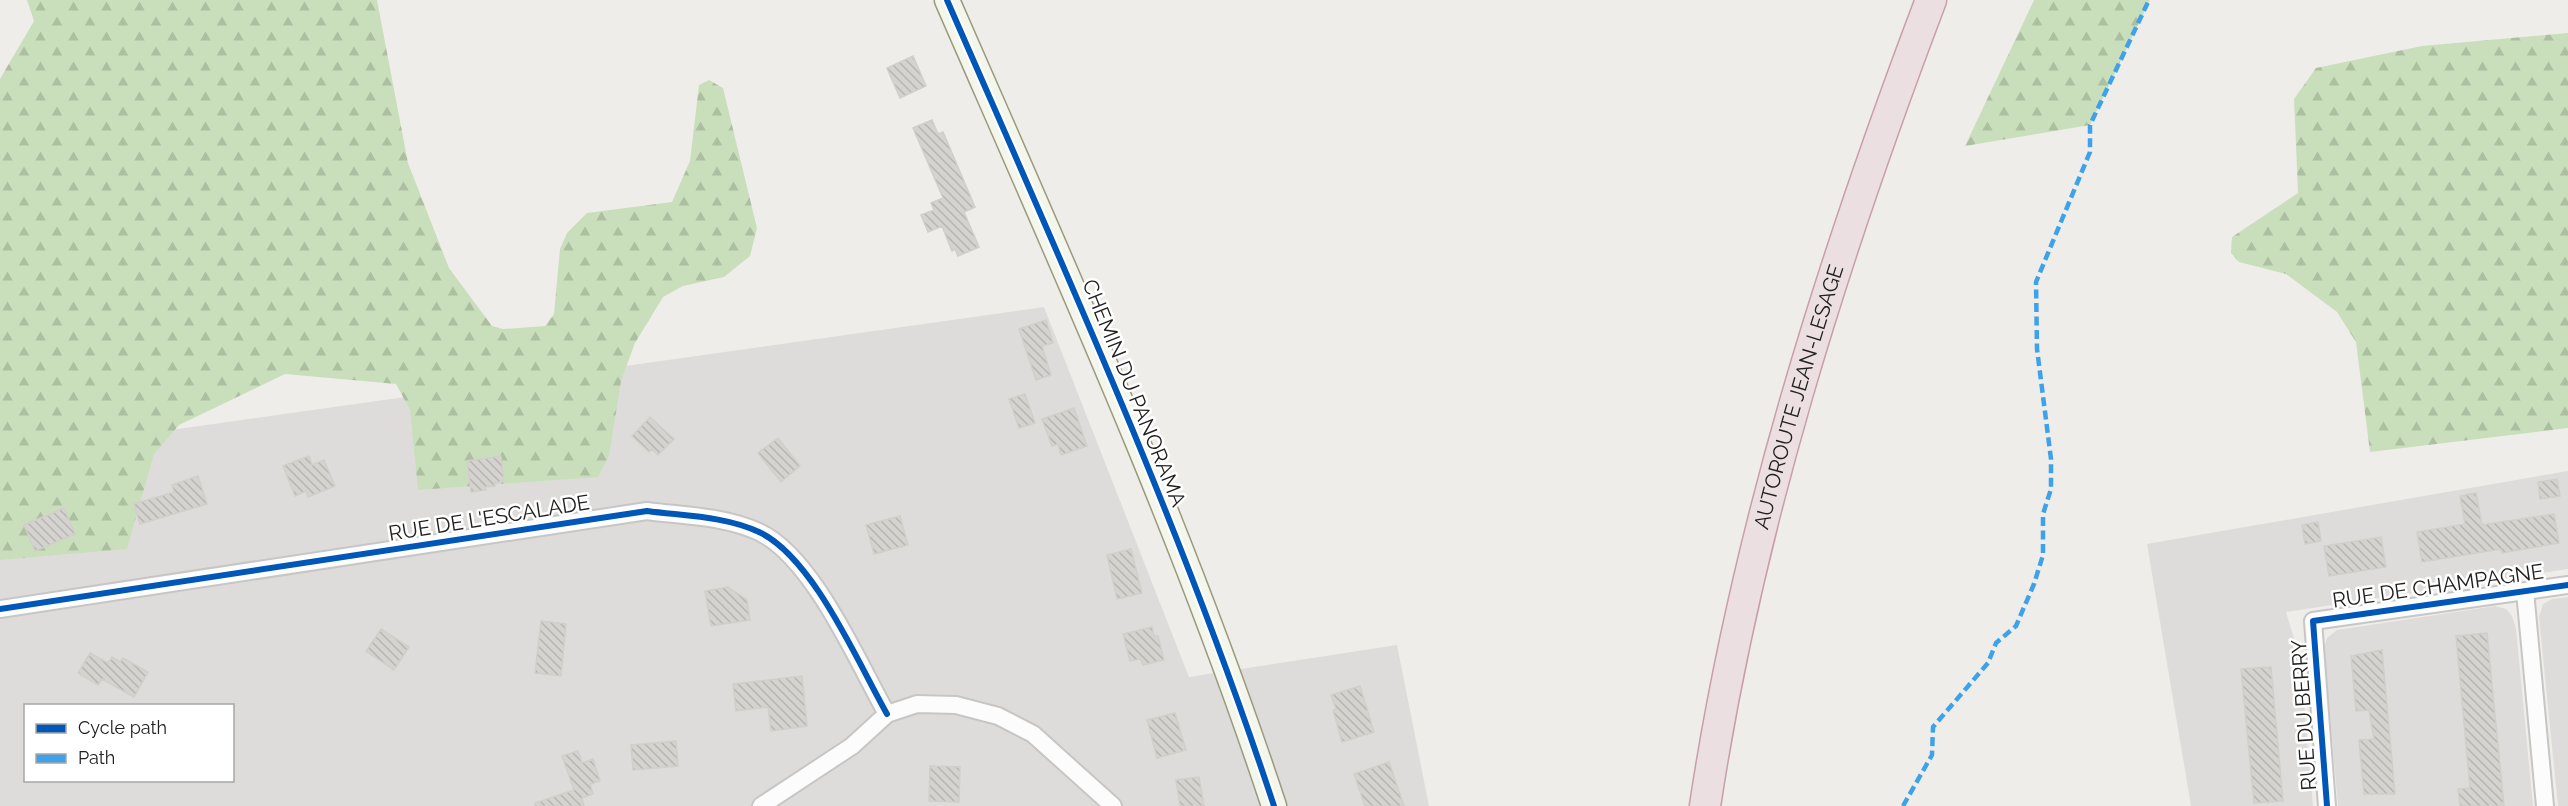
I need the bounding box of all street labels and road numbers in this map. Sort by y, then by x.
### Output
street label: AUTOROUTE JEAN-LESAGE [1748,261,1849,532]
street label: CHEMIN DU PANORAMA [1077,276,1192,510]
street label: RUE DE L'ESCALADE [387,489,591,546]
street label: RUE DE CHAMPAGNE [2331,558,2545,613]
street label: RUE DU BERRY [2286,638,2321,791]

